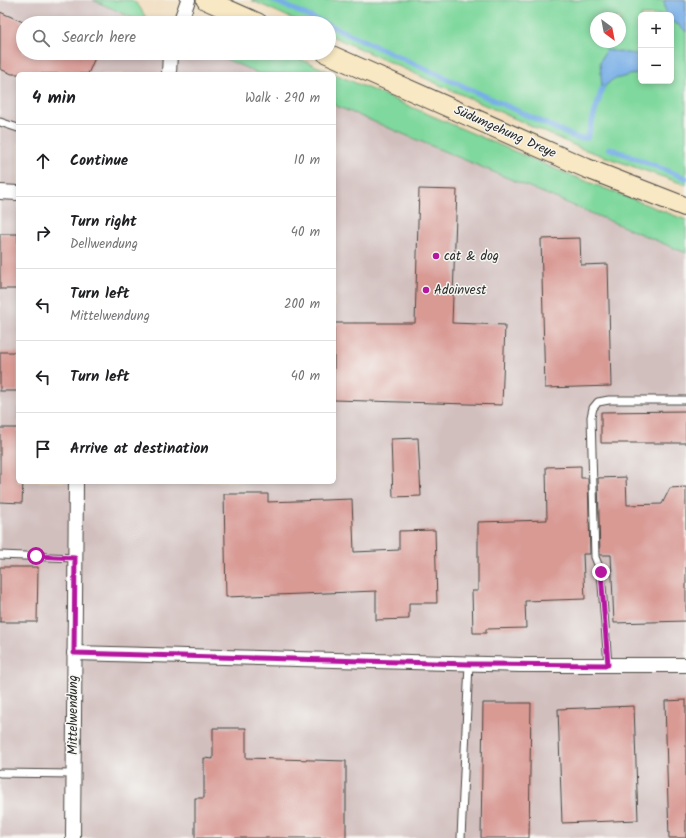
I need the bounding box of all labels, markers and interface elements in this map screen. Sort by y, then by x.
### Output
north arrow [590,12,626,48]
map controls [638,12,674,84]
button: + [638,12,674,48]
search box [16,16,336,60]
text: Search here [62,26,136,50]
icon: search [30,27,52,49]
button: − [638,48,674,84]
text: 4 min [32,85,76,112]
text: Walk · 290 m [245,88,320,109]
street label: Südumgehung Dreye [450,100,560,164]
text: Continue [70,149,128,173]
icon: ahead [32,150,54,172]
text: 10 m [294,150,320,171]
text: Turn right [70,210,137,234]
icon: right [32,222,54,244]
text: 40 m [291,222,320,243]
text: Dellwendung [70,234,138,255]
place label: cat & dog [444,246,499,267]
marker: cat & dog [431,251,441,261]
place label: Adoinvest [434,280,487,301]
text: Turn left [70,282,130,306]
marker: Adoinvest [421,285,431,295]
icon: left [32,294,54,316]
text: 200 m [284,294,320,315]
text: Mittelwendung [70,306,150,327]
text: Turn left [70,365,130,389]
icon: left [32,366,54,388]
text: 40 m [291,366,320,387]
text: Arrive at destination [70,437,209,461]
icon: arrive [32,438,54,460]
route start [27,547,45,565]
route end [592,563,610,581]
street label: Mittelwendung [63,675,84,755]

